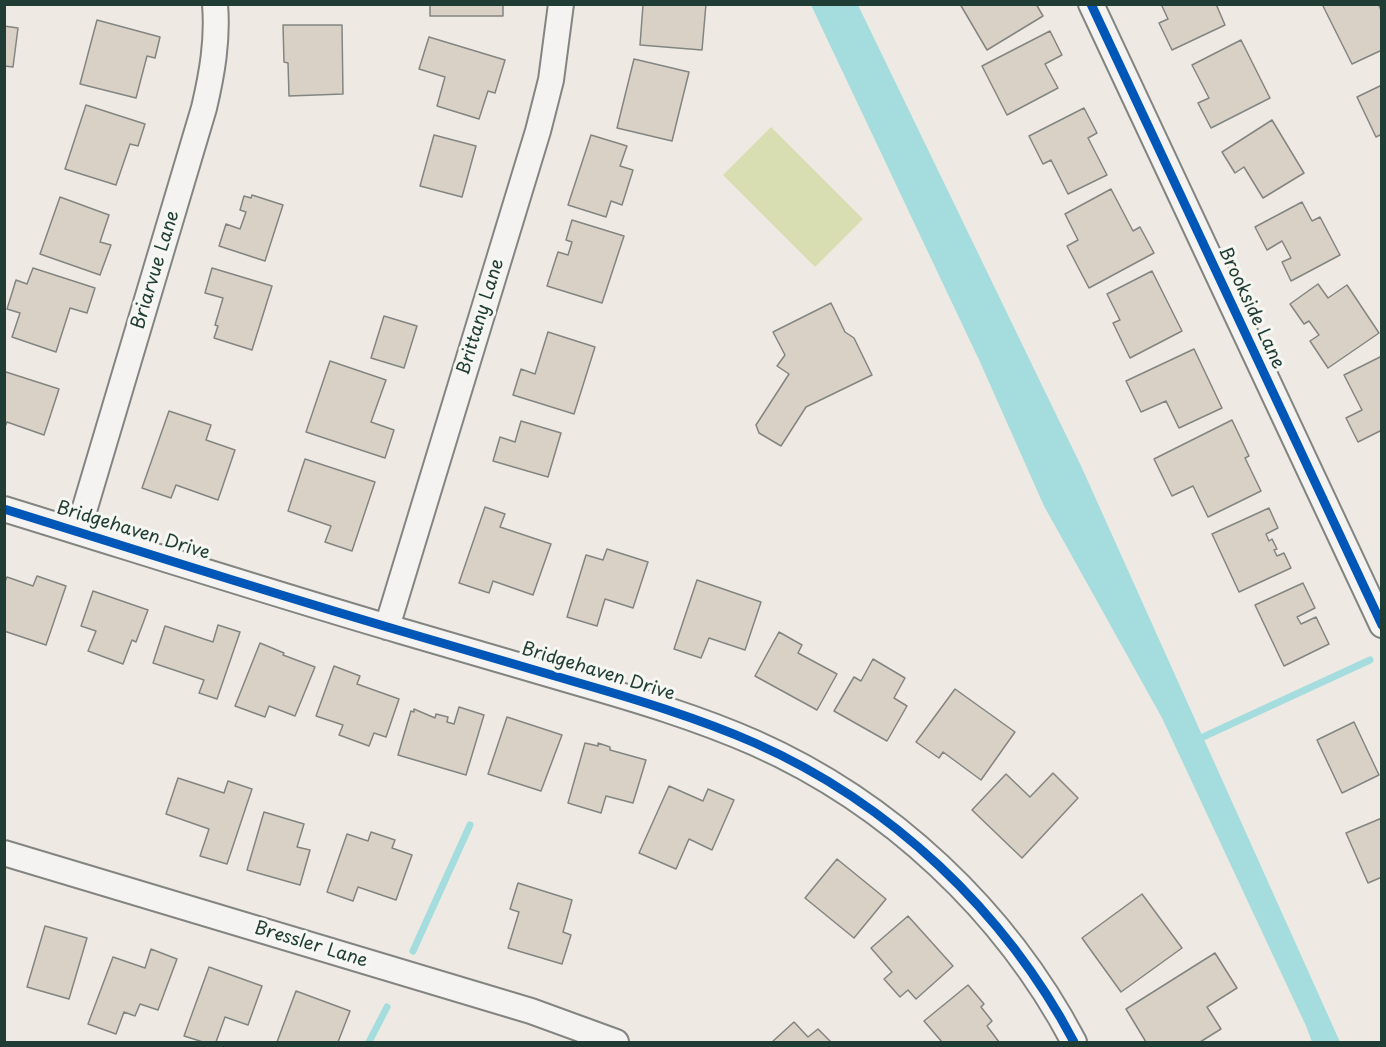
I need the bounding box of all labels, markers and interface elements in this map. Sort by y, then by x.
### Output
street label: Briarvue Lane [128,208,184,332]
street label: Brookside Lane [1213,243,1289,373]
street label: Brittany Lane [453,256,509,378]
street label: Bridgehaven Drive [54,497,212,565]
street label: Bridgehaven Drive [519,638,677,706]
street label: Bressler Lane [252,917,370,973]

